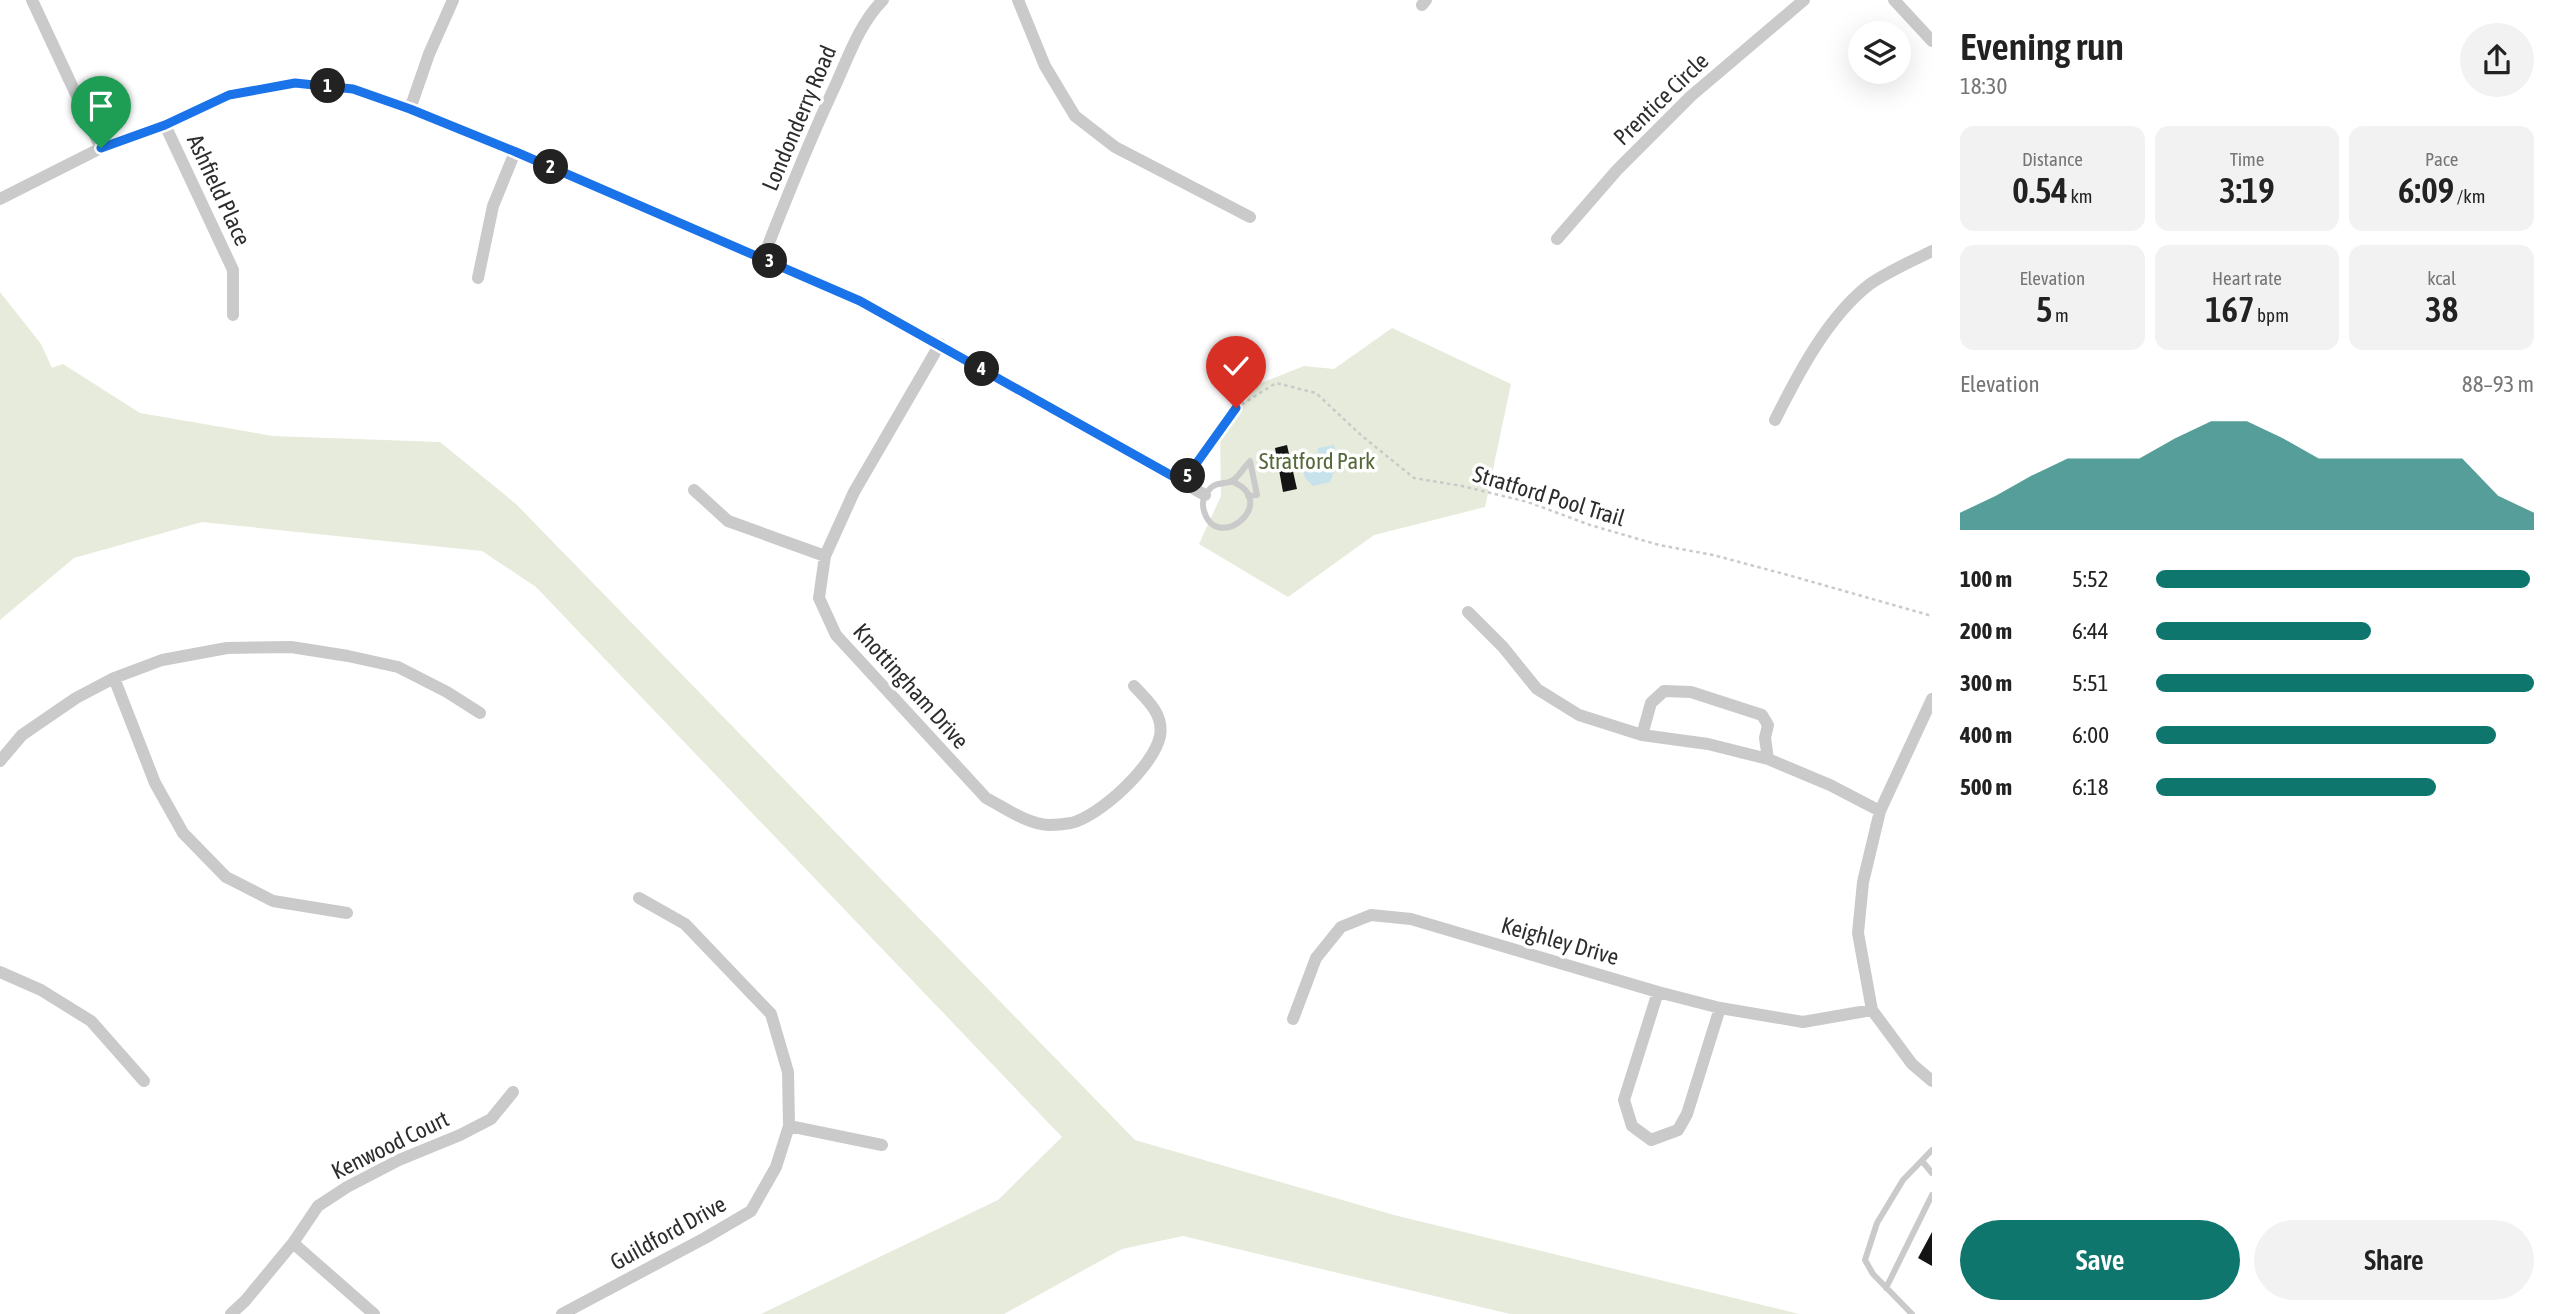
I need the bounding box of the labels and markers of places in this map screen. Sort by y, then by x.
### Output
pin: 1 [310,68,346,104]
pin [71,76,131,148]
pin: 2 [534,150,568,184]
pin: 3 [752,244,788,278]
pin [1206,336,1266,408]
pin: 4 [964,352,1000,386]
pin: 5 [1170,458,1206,494]

